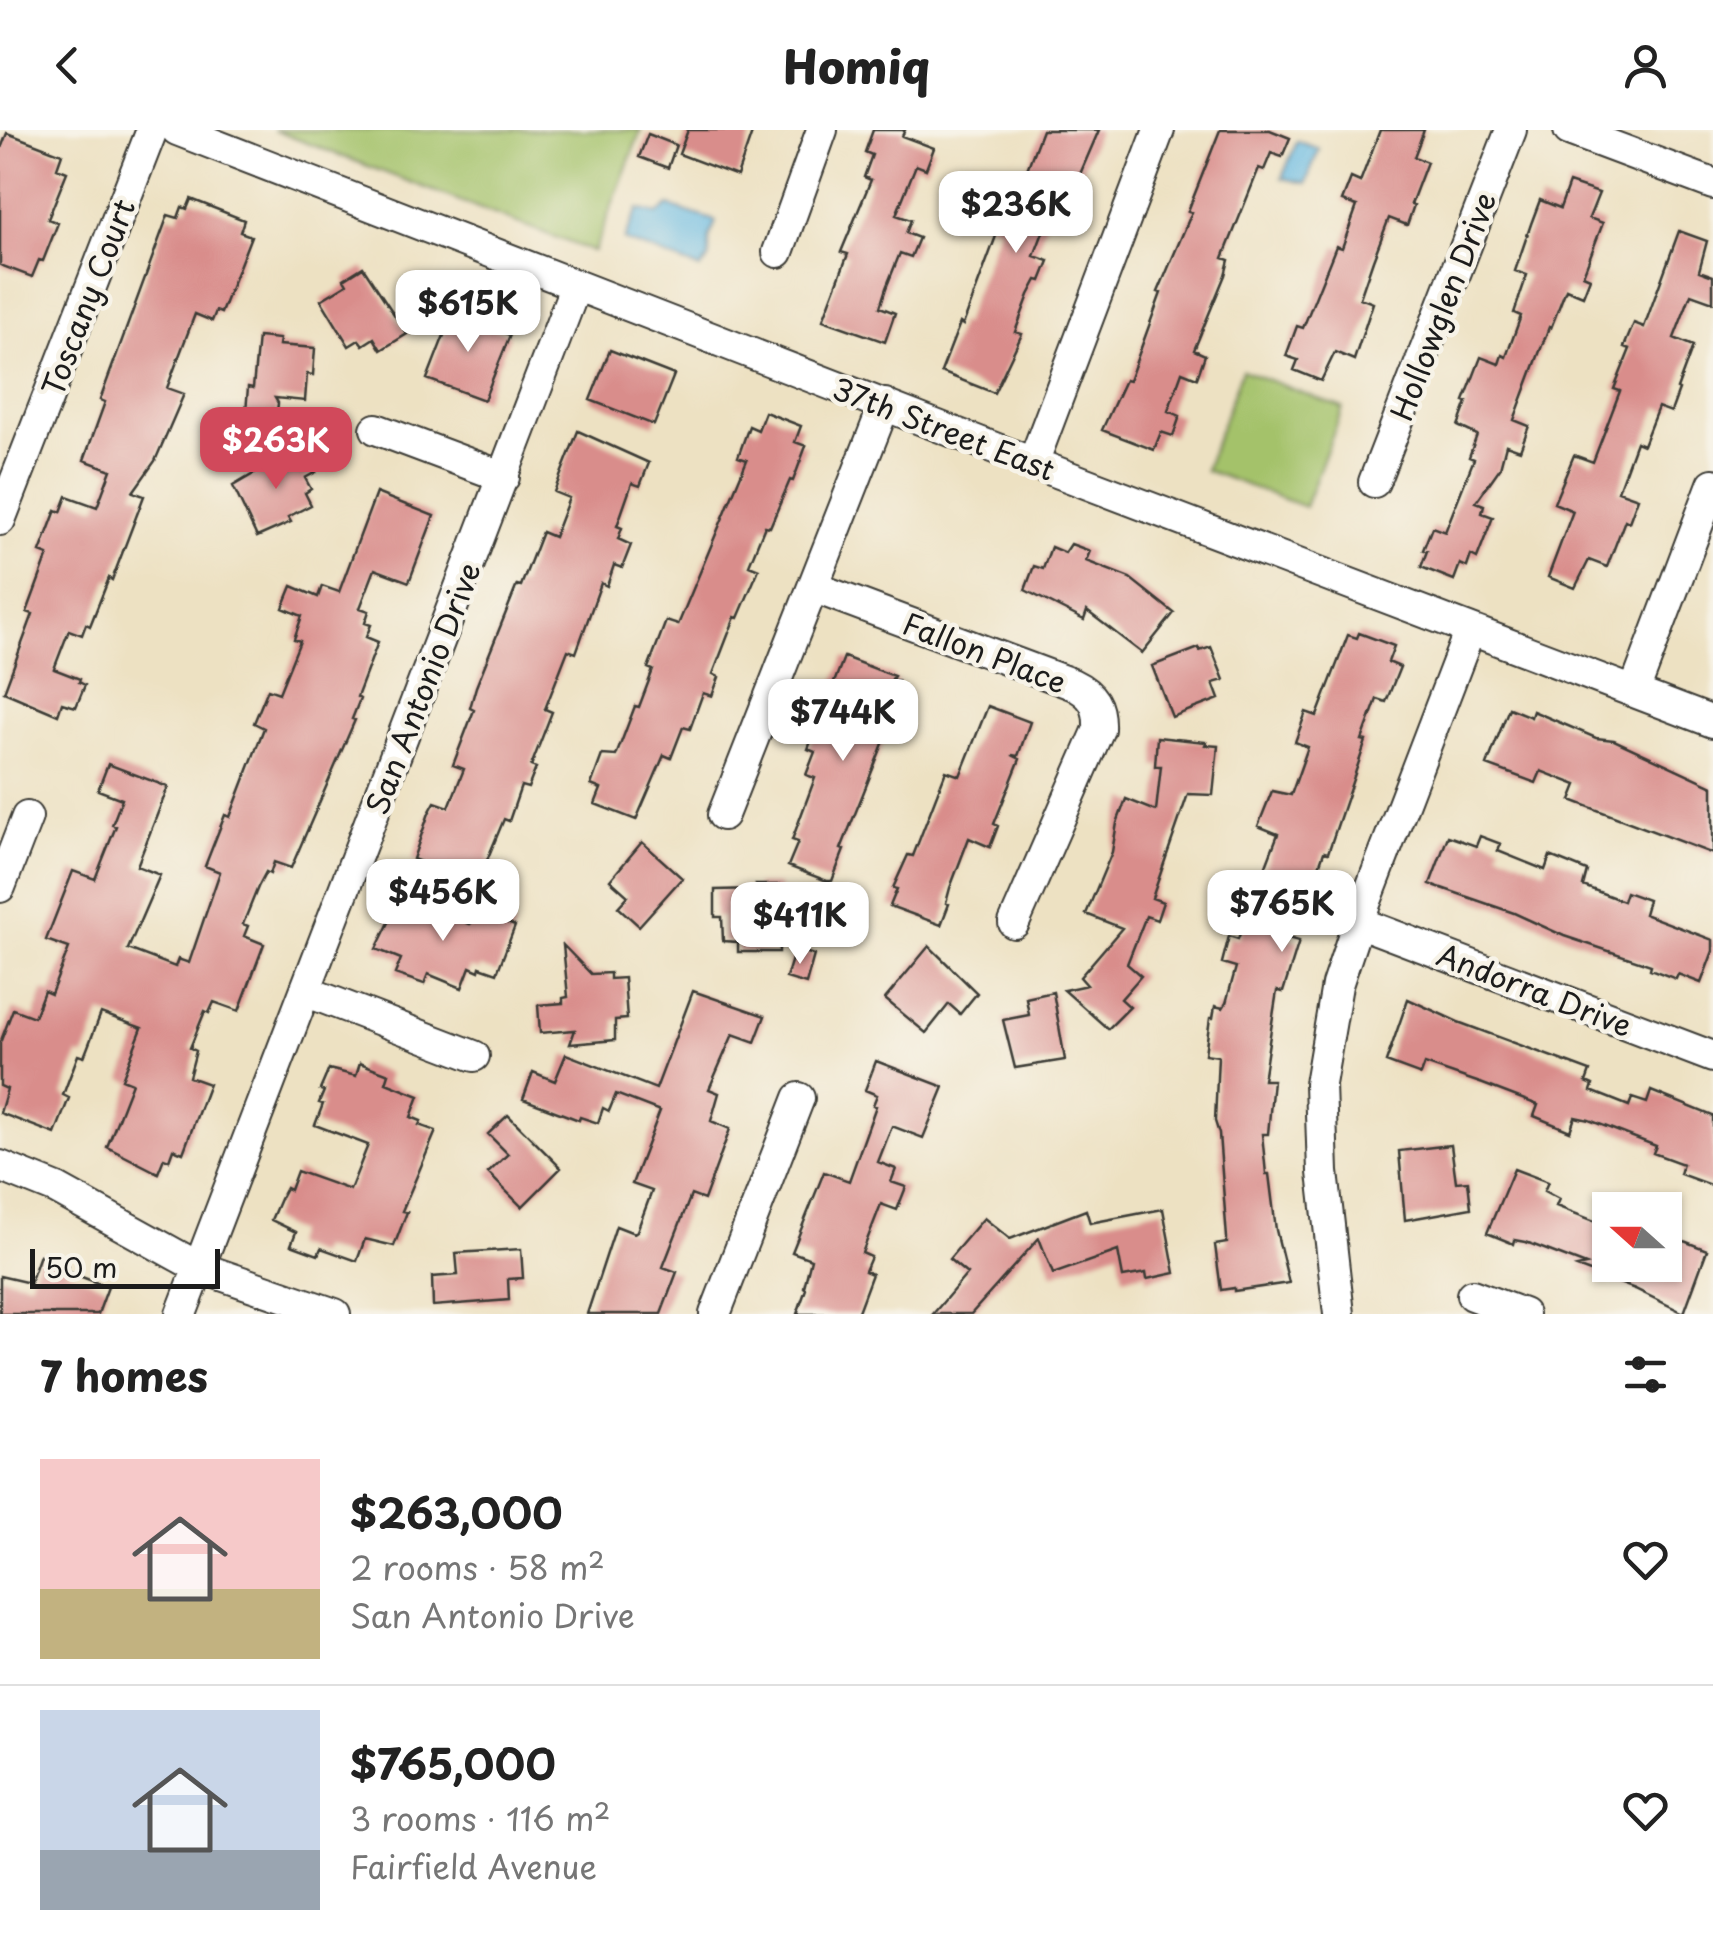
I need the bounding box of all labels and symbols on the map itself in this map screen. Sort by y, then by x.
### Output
pin: $236K [946,171,1086,256]
street label: Hollowglen Drive [1378,185,1506,427]
street label: Toscany Court [29,192,145,402]
pin: $615K [398,270,538,355]
street label: 37th Street East [826,365,1062,491]
pin: $263K [206,407,346,492]
street label: San Antonio Drive [353,555,491,821]
street label: Fallon Place [897,600,1073,704]
pin: $744K [773,679,913,764]
pin: $456K [373,859,513,944]
pin: $765K [1212,870,1352,955]
pin: $411K [730,882,870,967]
street label: Andorra Drive [1431,931,1639,1047]
north arrow [1592,1192,1682,1282]
scale bar [30,1244,220,1288]

